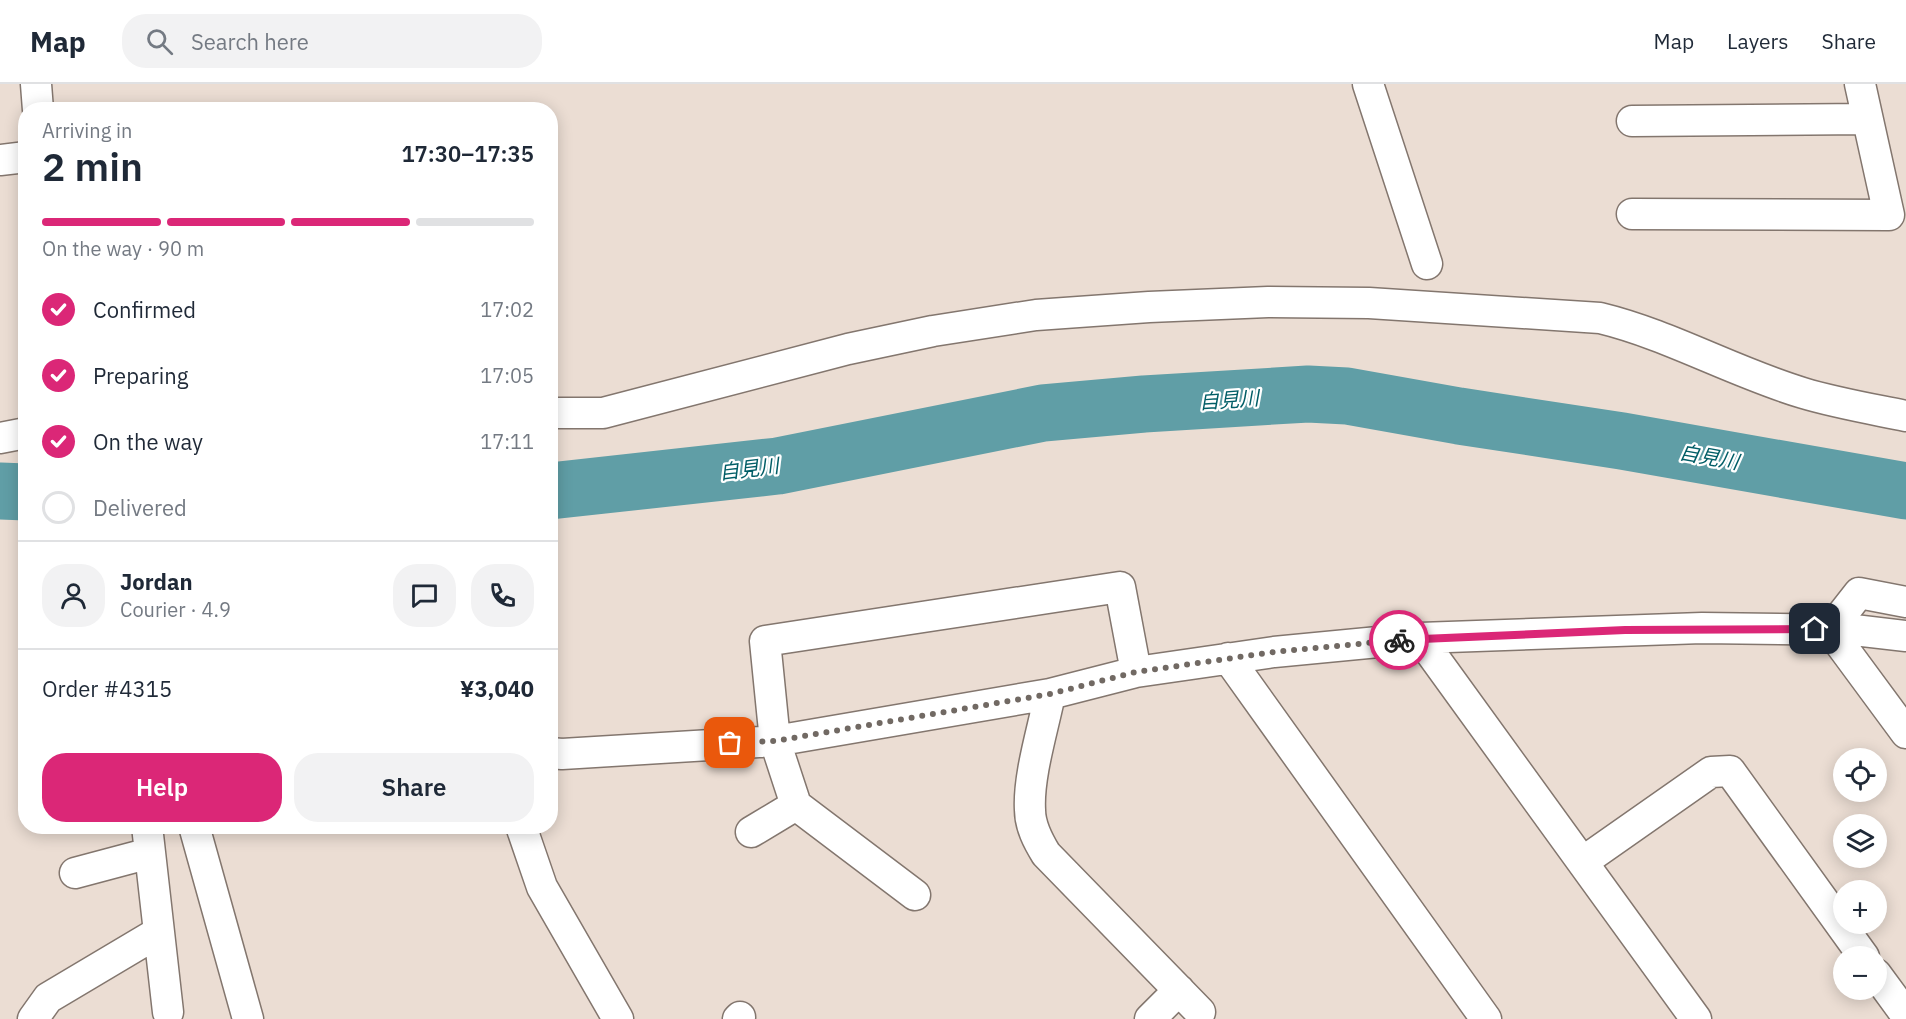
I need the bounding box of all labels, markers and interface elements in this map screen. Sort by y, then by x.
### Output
search box [122,14,542,68]
text: Map [30,23,86,60]
icon: search [143,25,176,58]
text: Search here [191,27,309,56]
text: Map [1654,27,1694,55]
text: Layers [1727,27,1789,55]
text: Share [1822,27,1876,55]
text: Arriving in [42,117,132,144]
text: 17:30–17:35 [401,139,534,168]
text: 2 min [42,141,143,192]
text: On the way · 90 m [42,235,204,262]
icon: check [42,293,75,326]
text: Confirmed [93,295,196,324]
text: 17:02 [480,296,534,323]
icon: check [42,359,75,392]
text: Preparing [93,361,188,390]
text: 17:05 [480,362,534,389]
water label: 自見川 [1198,384,1262,415]
icon: check [42,425,75,458]
text: On the way [93,427,203,456]
text: 17:11 [480,428,534,455]
water label: 自見川 [1677,438,1743,475]
water label: 自見川 [718,451,782,486]
text: Delivered [93,493,187,522]
button: person [42,564,105,627]
button: chat [393,564,456,627]
button: phone [471,564,534,627]
text: Jordan [120,567,193,596]
text: Courier · 4.9 [120,596,231,623]
pin [1789,603,1840,654]
courier [1369,610,1429,670]
icon: home [1798,612,1831,645]
icon: bike [1383,624,1416,657]
text: Order #4315 [42,674,172,703]
text: ¥3,040 [460,674,534,703]
pin [704,717,755,768]
icon: bag [713,726,746,759]
map controls [1833,748,1887,1000]
button: locate [1833,748,1887,802]
button: Help [42,753,282,822]
button: Share [294,753,534,822]
button: layers [1833,814,1887,868]
button: + [1833,880,1887,934]
button: − [1833,946,1887,1000]

